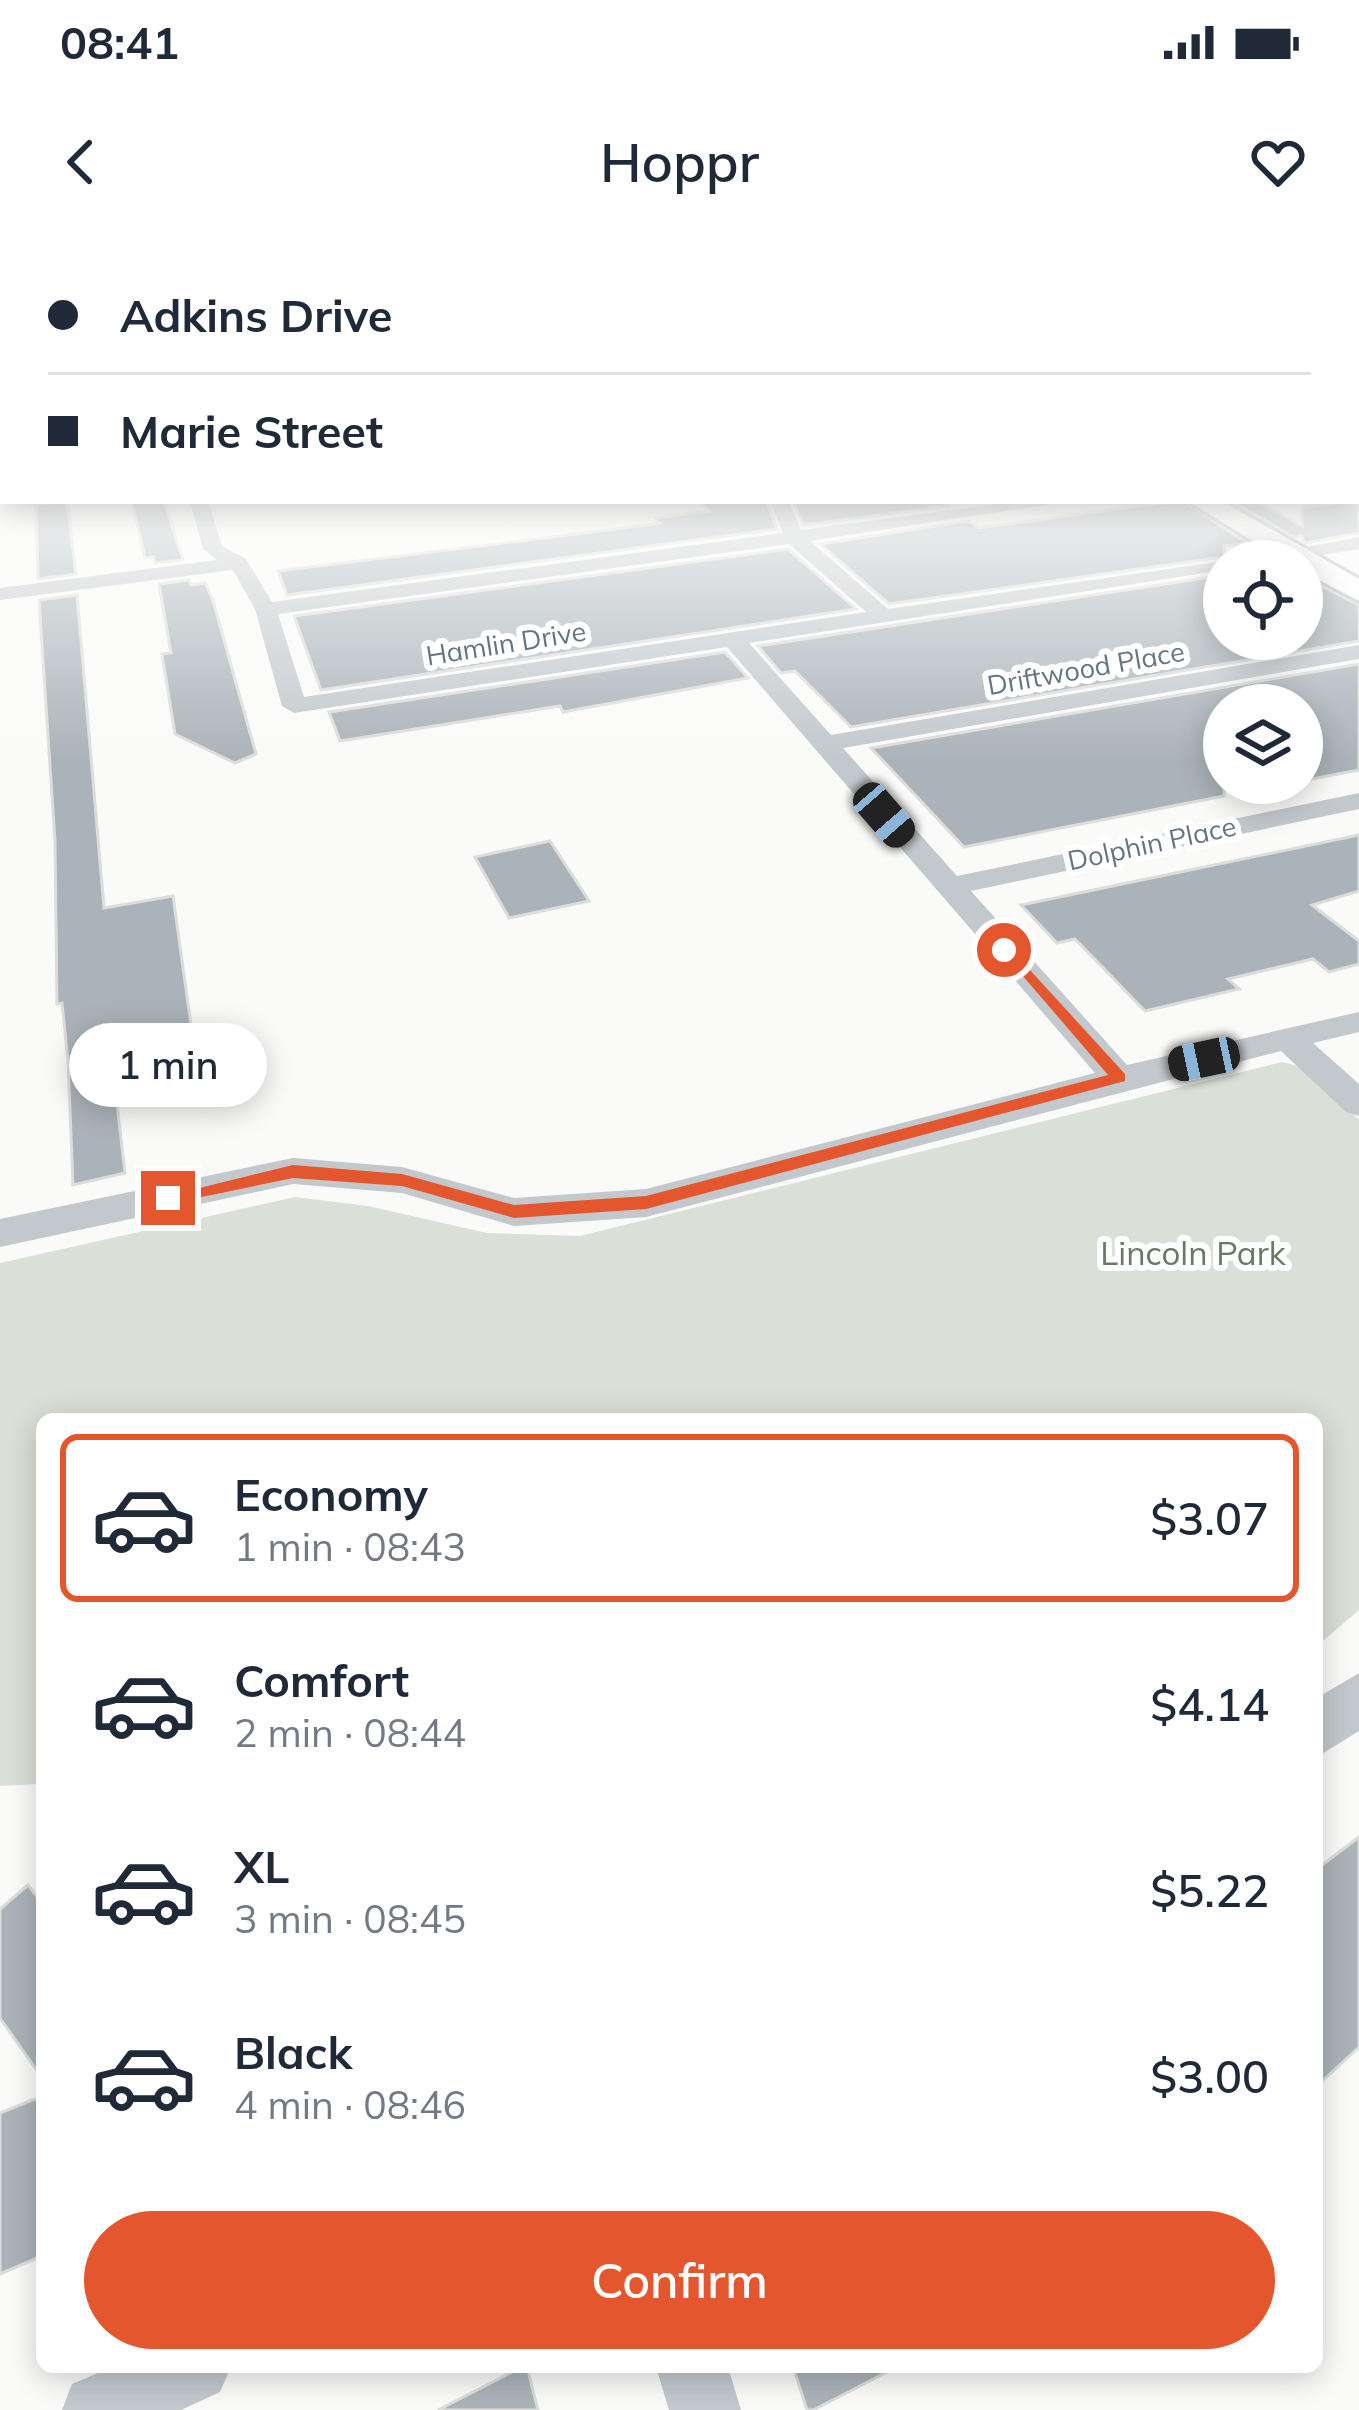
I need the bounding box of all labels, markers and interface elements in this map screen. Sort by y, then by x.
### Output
text: 08:41 [60,14,179,70]
text: Hoppr [600,128,759,196]
icon: back [48,129,114,195]
icon: heart [1245,129,1311,195]
text: Adkins Drive [120,287,392,343]
text: Marie Street [120,403,383,459]
map controls [1203,540,1323,804]
button: locate [1203,540,1323,660]
street label: Hamlin Drive [423,614,588,672]
street label: Driftwood Place [984,634,1187,702]
button: layers [1203,684,1323,804]
car [847,776,921,854]
street label: Dolphin Place [1064,809,1239,877]
route start [977,923,1031,977]
callout: 1 min [69,1024,267,1108]
car [1165,1034,1243,1084]
text: 1 min [117,1040,219,1089]
route end [141,1171,195,1225]
park label: Lincoln Park [1100,1232,1287,1273]
icon: car [90,1464,198,1572]
text: Economy [234,1466,428,1522]
text: $3.07 [1150,1490,1269,1546]
text: 1 min · 08:43 [234,1522,466,1571]
icon: car [90,1650,198,1758]
text: Comfort [234,1652,409,1708]
text: $4.14 [1150,1676,1269,1732]
text: 2 min · 08:44 [234,1708,466,1757]
icon: car [90,1836,198,1944]
text: XL [234,1838,289,1894]
text: $5.22 [1150,1862,1269,1918]
text: 3 min · 08:45 [234,1894,466,1943]
icon: car [90,2022,198,2130]
text: Black [234,2024,352,2080]
text: $3.00 [1150,2048,1269,2104]
text: 4 min · 08:46 [234,2080,466,2129]
button: Confirm [84,2211,1275,2349]

